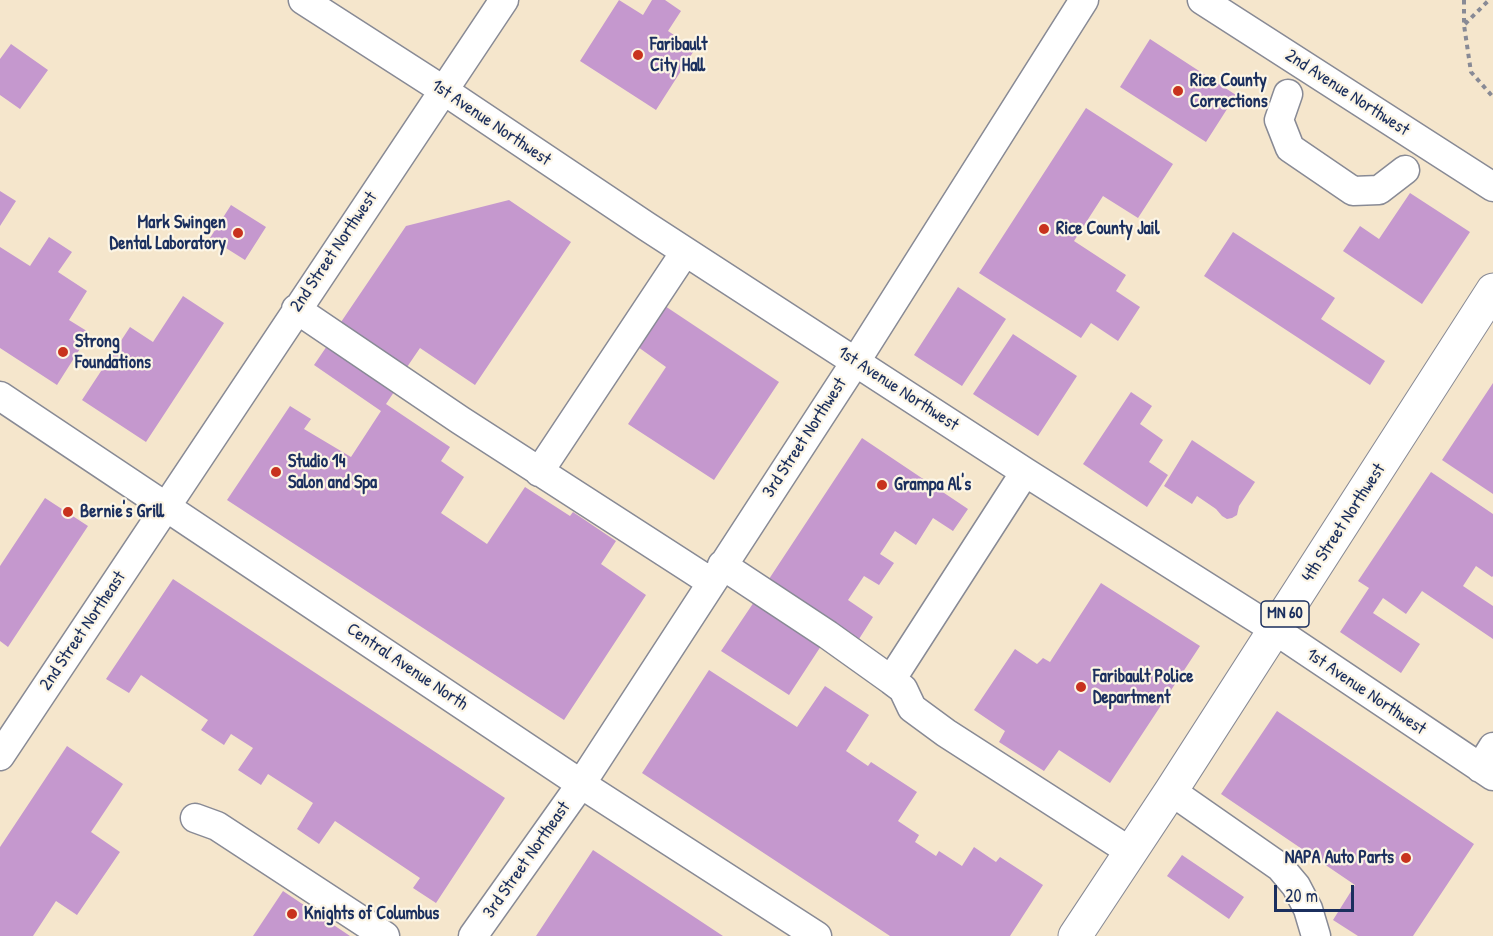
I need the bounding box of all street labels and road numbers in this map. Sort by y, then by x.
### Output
street label: 2nd Avenue Northwest [1281,45,1413,141]
street label: 1st Avenue Northwest [427,75,555,171]
street label: 2nd Street Northwest [286,188,382,316]
street label: 1st Avenue Northwest [834,342,962,436]
street label: 3rd Street Northwest [758,374,852,502]
street label: 4th Street Northwest [1298,460,1390,586]
street label: 2nd Street Northeast [35,568,131,694]
road number: MN 60 [1261,601,1309,627]
street label: Central Avenue North [342,618,472,716]
street label: 1st Avenue Northwest [1302,644,1430,740]
street label: 3rd Street Northeast [479,798,575,922]

